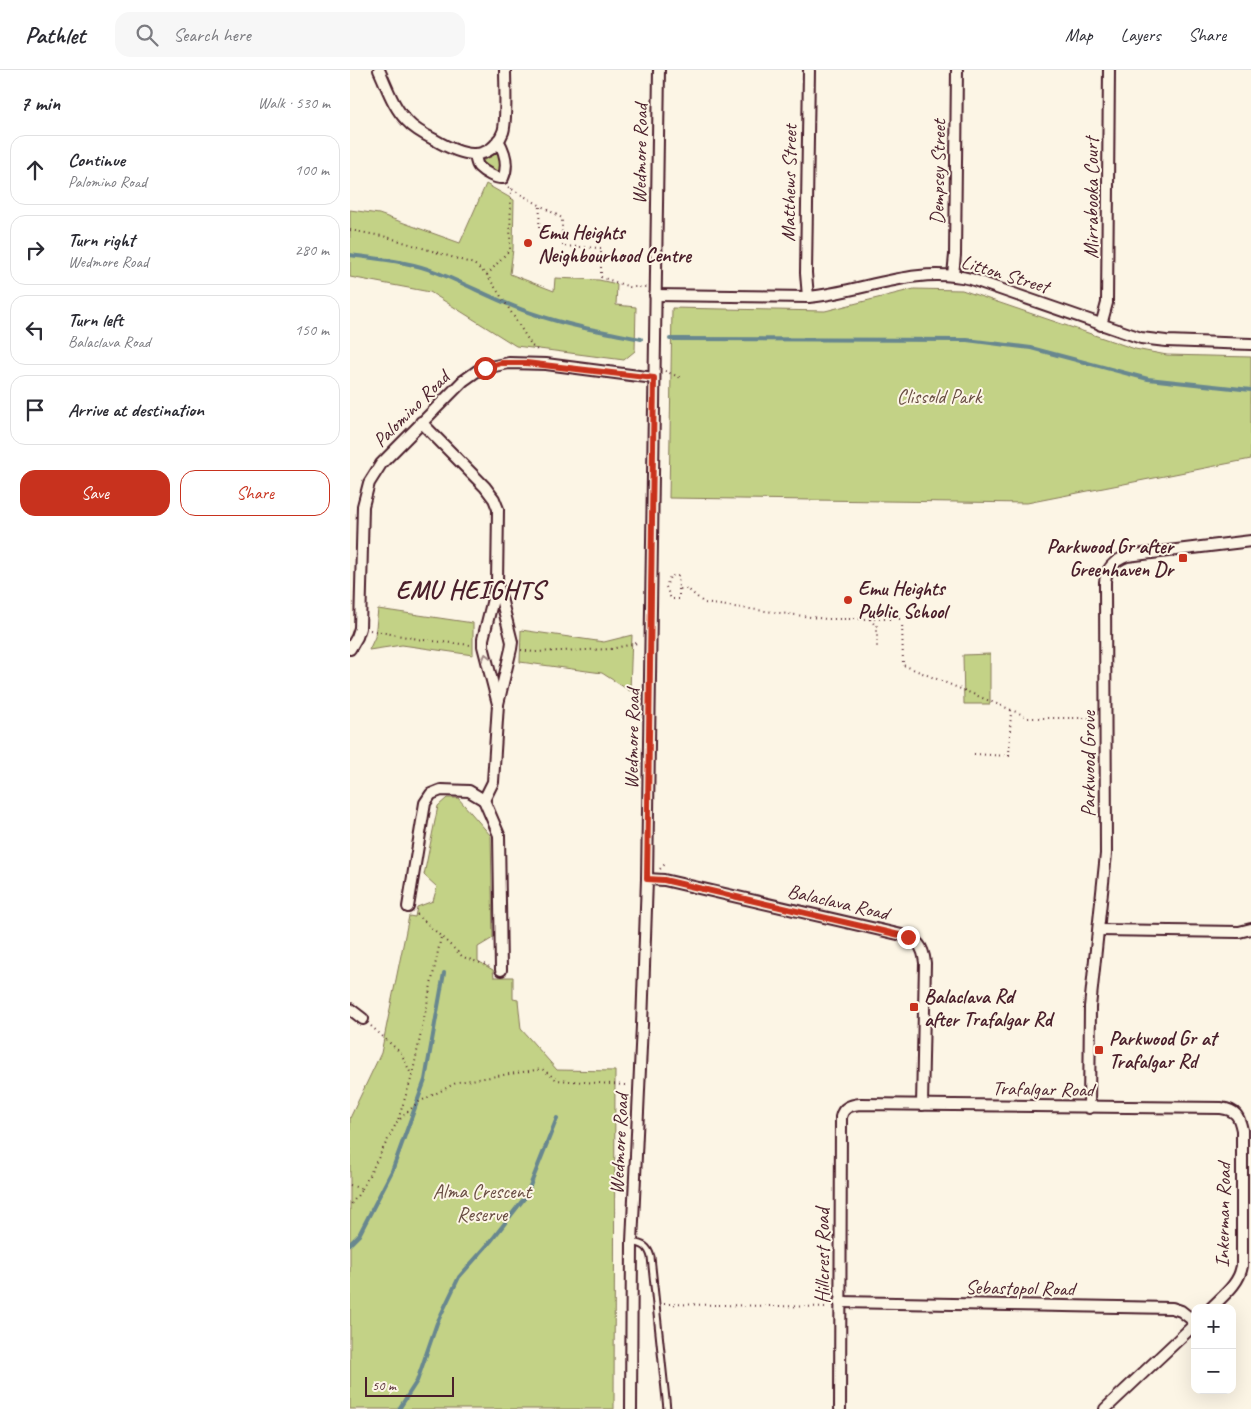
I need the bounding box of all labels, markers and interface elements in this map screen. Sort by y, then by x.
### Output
search box [115,12,465,57]
text: Pathlet [25,20,85,50]
icon: search [133,21,161,49]
text: Search here [173,23,251,47]
text: Map [1065,24,1093,46]
text: Layers [1121,24,1160,46]
text: Share [1188,24,1226,46]
text: 7 min [20,90,60,116]
text: Walk · 530 m [258,93,330,113]
street label: Wedmore Road [627,101,653,204]
street label: Dempsey Street [925,117,951,225]
street label: Matthews Street [775,122,803,242]
street label: Mirrabooka Court [1079,134,1104,259]
text: Continue [68,148,125,172]
icon: ahead [21,156,49,184]
text: 100 m [295,160,329,180]
text: Palomino Road [68,172,147,192]
place label: Emu Heights Neighbourhood Centre [538,220,692,268]
text: Turn right [68,228,135,252]
icon: right [21,236,49,264]
marker: Emu Heights Neighbourhood Centre [522,237,534,249]
text: 280 m [295,240,329,260]
street label: Litton Street [958,249,1055,300]
text: Wedmore Road [68,252,148,272]
text: Turn left [68,308,123,332]
icon: left [21,316,49,344]
text: 150 m [295,320,329,340]
text: Balaclava Road [68,332,150,352]
route start [474,357,497,380]
street label: Palomino Road [367,363,457,453]
park label: Clissold Park [897,384,983,409]
icon: arrive [21,396,49,424]
text: Arrive at destination [68,398,204,422]
button: Save [20,470,170,516]
button: Share [180,470,330,516]
place label: Parkwood Gr after Greenhaven Dr [1047,534,1176,582]
marker: Parkwood Gr after Greenhaven Dr [1177,552,1189,564]
district label: EMU HEIGHTS [396,574,549,606]
place label: Emu Heights Public School [858,576,950,624]
marker: Emu Heights Public School [842,594,854,606]
one-way arrow [481,652,492,661]
street label: Wedmore Road [619,686,645,789]
street label: Parkwood Grove [1076,710,1101,817]
street label: Balaclava Road [785,878,894,926]
route end [897,926,920,949]
place label: Balaclava Rd after Trafalgar Rd [924,984,1056,1032]
marker: Balaclava Rd after Trafalgar Rd [908,1001,920,1013]
place label: Parkwood Gr at Trafalgar Rd [1109,1026,1220,1074]
marker: Parkwood Gr at Trafalgar Rd [1093,1044,1105,1056]
street label: Trafalgar Road [992,1076,1097,1102]
street label: Wedmore Road [604,1090,634,1195]
street label: Inkerman Road [1210,1159,1236,1268]
park label: Alma Crescent Reserve [433,1179,534,1227]
street label: Hillcrest Road [810,1205,835,1304]
street label: Sebastopol Road [965,1275,1078,1302]
map controls [1191,1304,1236,1394]
button: + [1191,1304,1236,1349]
button: − [1191,1349,1236,1394]
scale bar [365,1374,454,1397]
text: 50 m [372,1377,396,1394]

